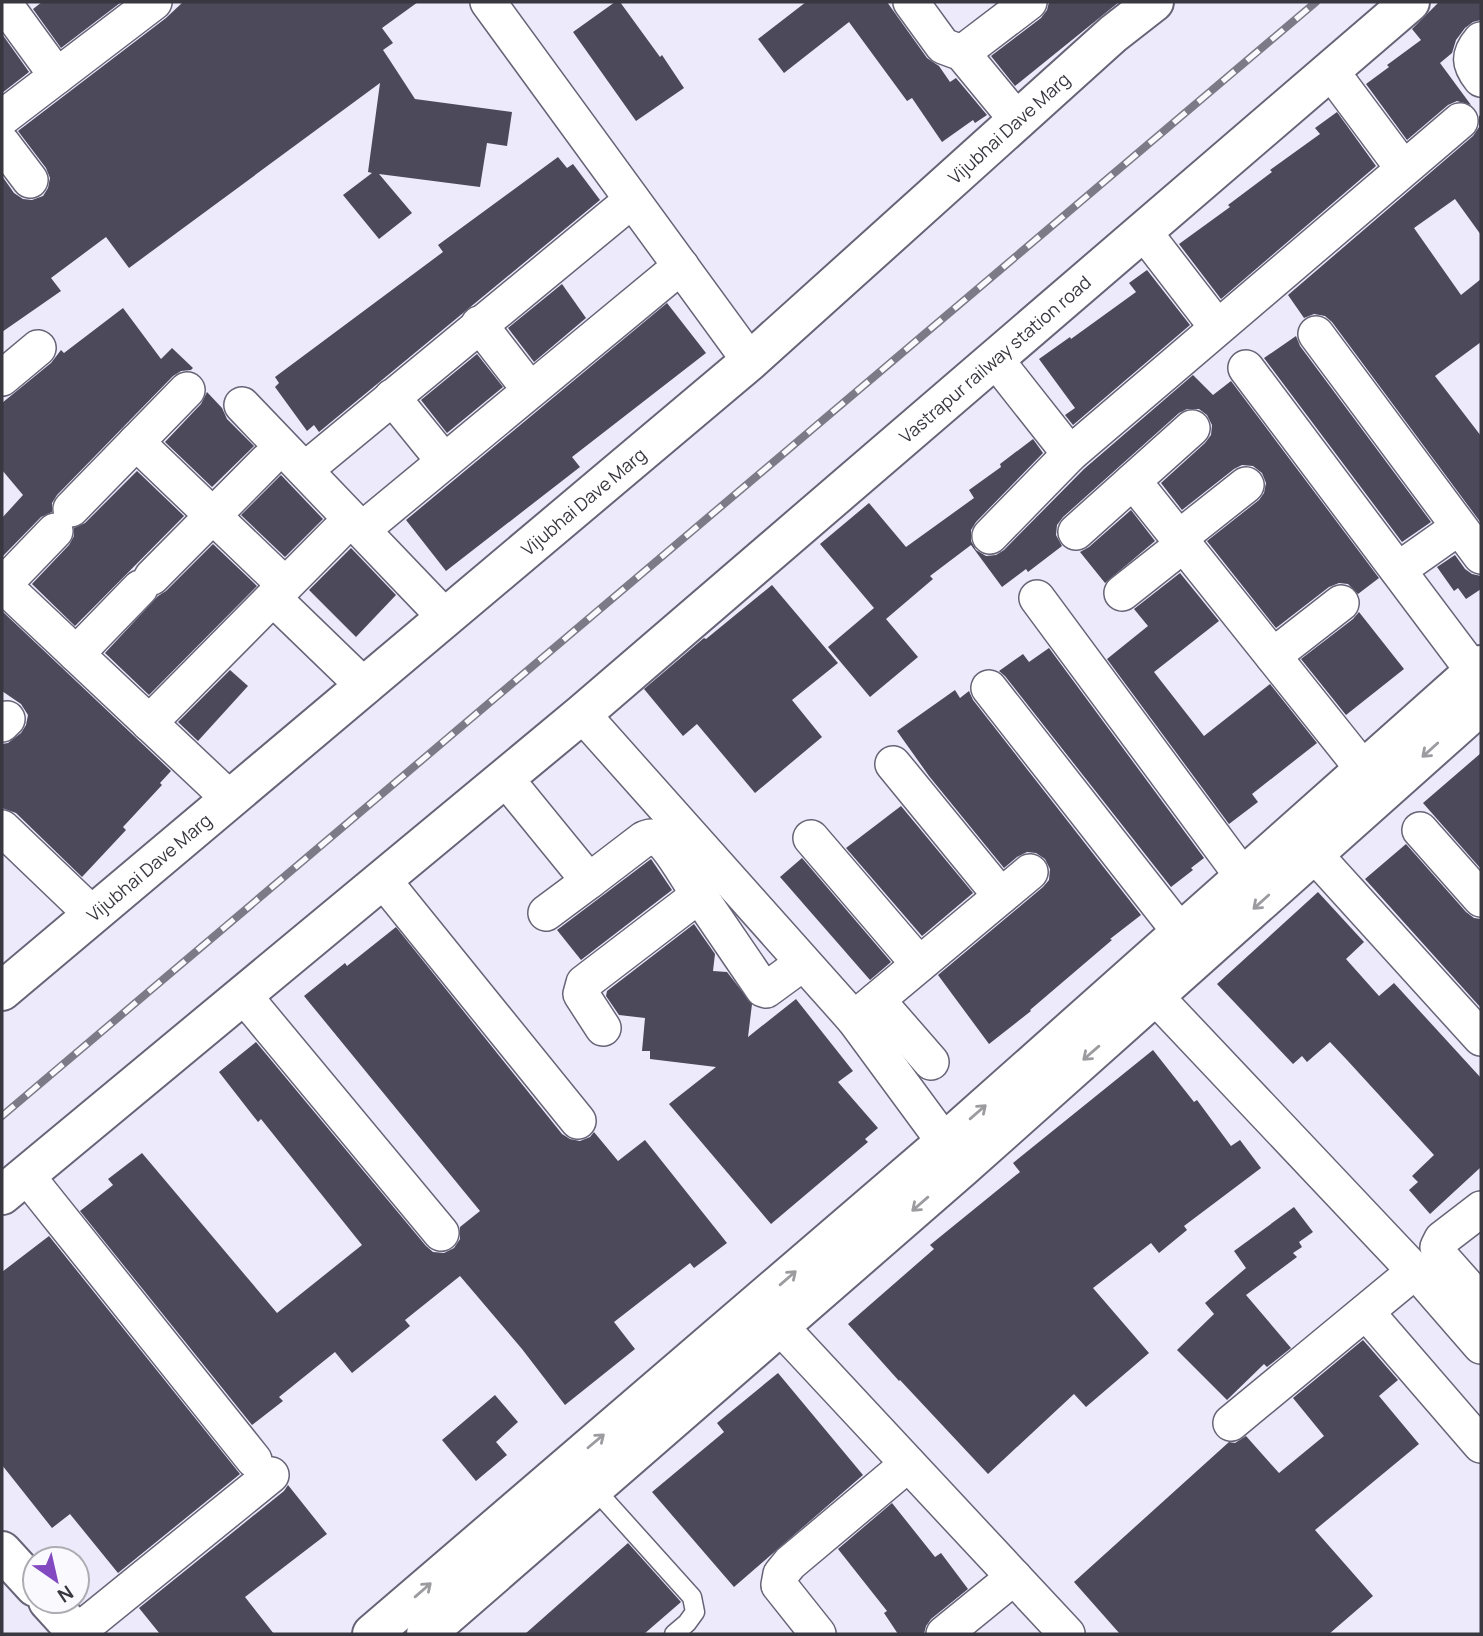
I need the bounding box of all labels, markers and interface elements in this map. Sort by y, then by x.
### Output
street label: Vijubhai Dave Marg [943,67,1074,189]
street label: Vastrapur railway station road [894,270,1096,448]
street label: Vijubhai Dave Marg [516,442,651,561]
one-way arrow [1422,742,1440,758]
street label: Vijubhai Dave Marg [82,808,216,927]
one-way arrow [1252,894,1270,910]
one-way arrow [1083,1045,1100,1062]
one-way arrow [969,1104,986,1121]
one-way arrow [912,1196,930,1212]
one-way arrow [779,1270,797,1286]
one-way arrow [586,1433,604,1449]
north arrow [21,1545,91,1615]
text: N [53,1579,78,1609]
one-way arrow [414,1582,432,1598]

